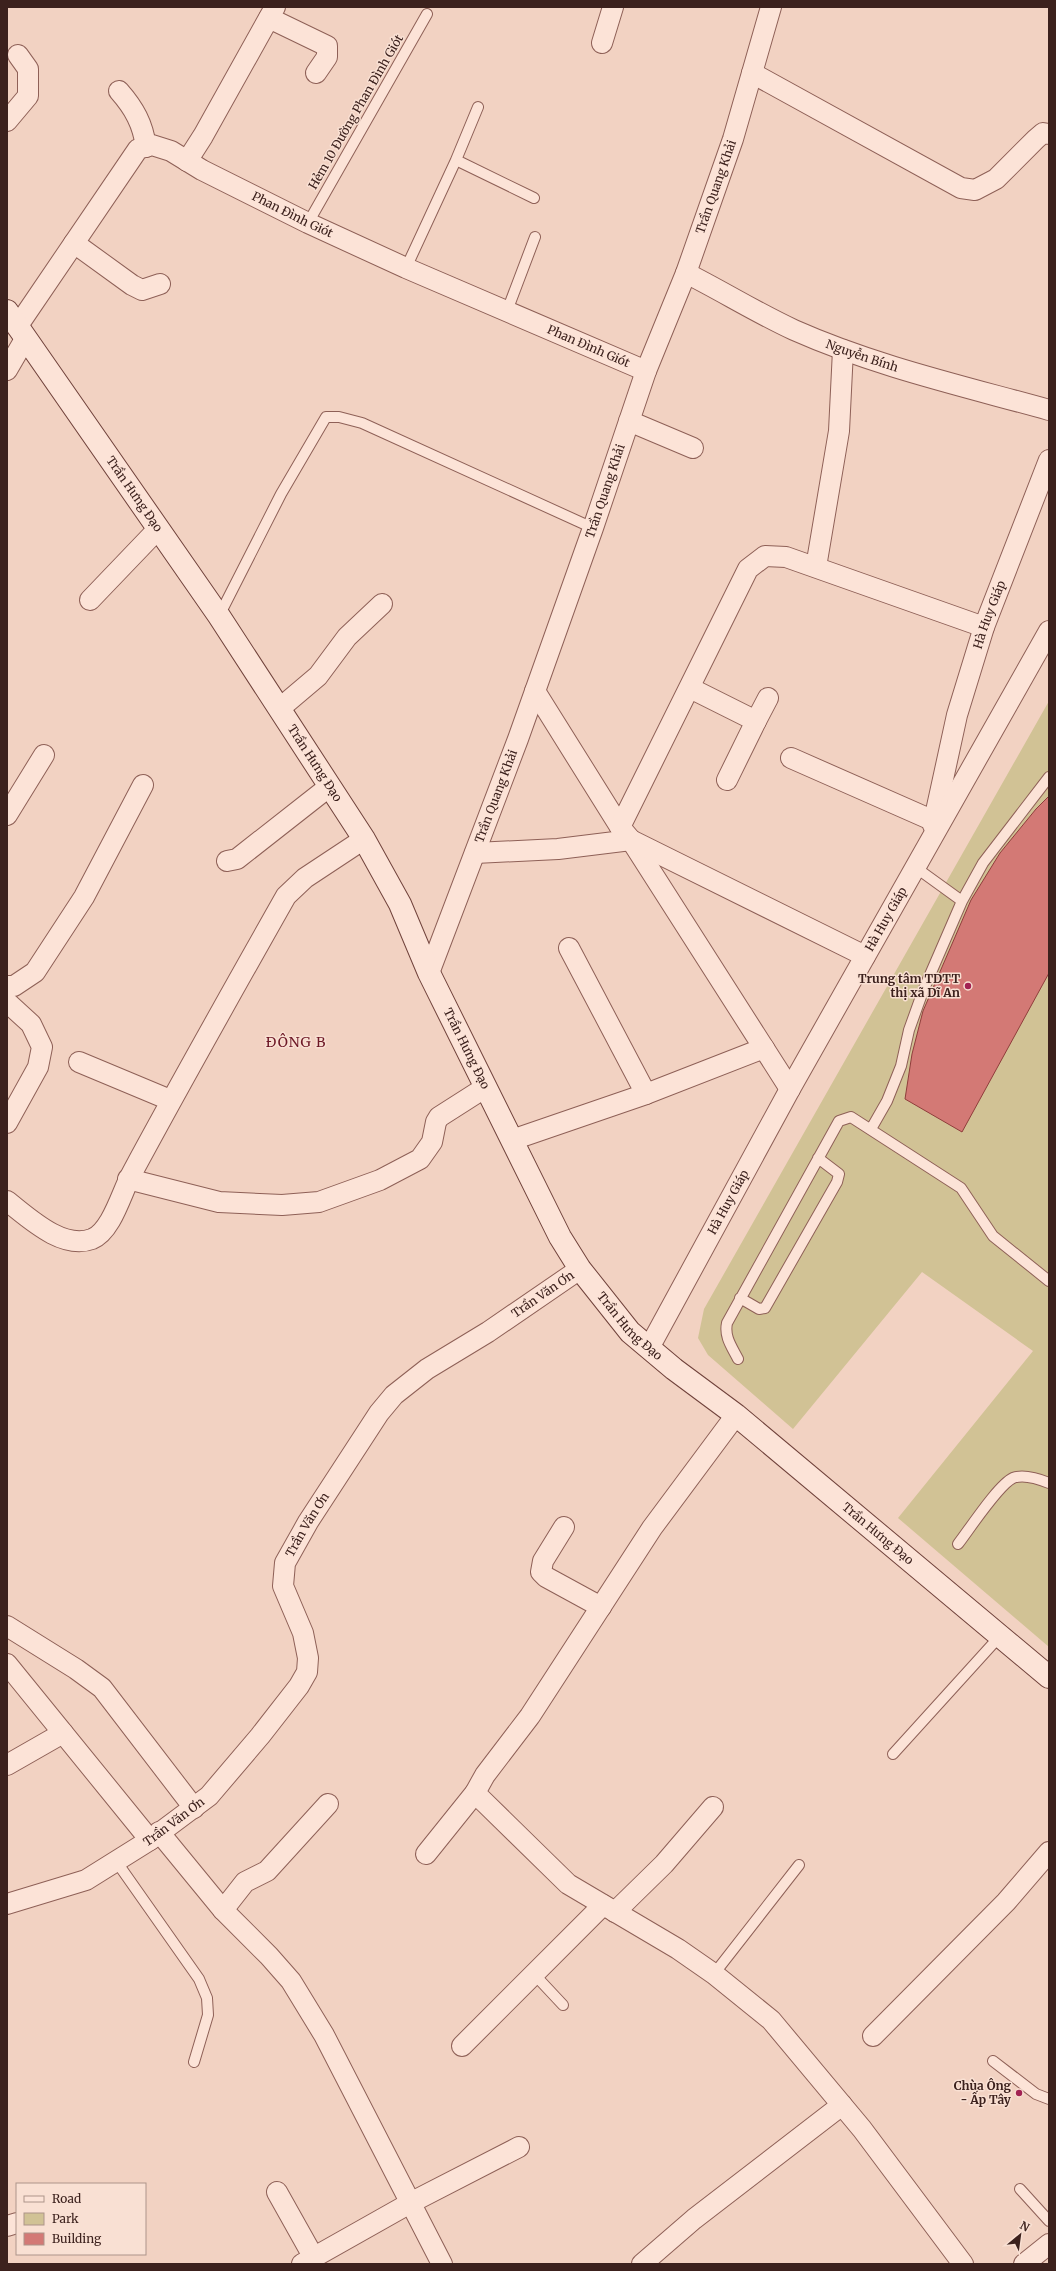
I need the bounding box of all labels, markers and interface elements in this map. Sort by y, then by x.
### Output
street label: Hẻm 10 Đường Phan Đình Giót [305,31,406,192]
street label: Trần Quang Khải [692,138,739,236]
street label: Phan Đình Giót [250,188,336,241]
street label: Phan Đình Giót [545,322,633,370]
street label: Nguyễn Bính [824,336,900,375]
street label: Trần Quang Khải [582,442,628,540]
street label: Trần Hưng Đạo [103,453,166,535]
street label: Hà Huy Giáp [970,578,1008,651]
street label: Trần Hưng Đạo [285,722,346,804]
street label: Trần Quang Khải [471,747,520,845]
street label: Hà Huy Giáp [861,884,910,954]
place label: Trung tâm TDTT thị xã Dĩ An [858,971,960,1000]
marker: Trung tâm TDTT thị xã Dĩ An [963,981,973,991]
street label: Trần Hưng Đạo [441,1005,493,1091]
district label: ĐÔNG B [266,1033,326,1051]
street label: Hà Huy Giáp [704,1167,752,1237]
street label: Trần Văn Ơn [508,1267,577,1321]
street label: Trần Hưng Đạo [594,1289,666,1363]
street label: Trần Văn Ơn [282,1489,332,1559]
street label: Trần Hưng Đạo [839,1499,917,1567]
street label: Trần Văn Ơn [140,1794,207,1849]
place label: Chùa Ông - Ấp Tây [954,2078,1012,2107]
marker: Chùa Ông - Ấp Tây [1014,2088,1024,2098]
legend [16,2183,146,2255]
text: Road [52,2191,81,2206]
text: Park [52,2211,79,2226]
north arrow [1000,2215,1040,2255]
text: N [1018,2218,1032,2235]
text: Building [52,2231,102,2246]

